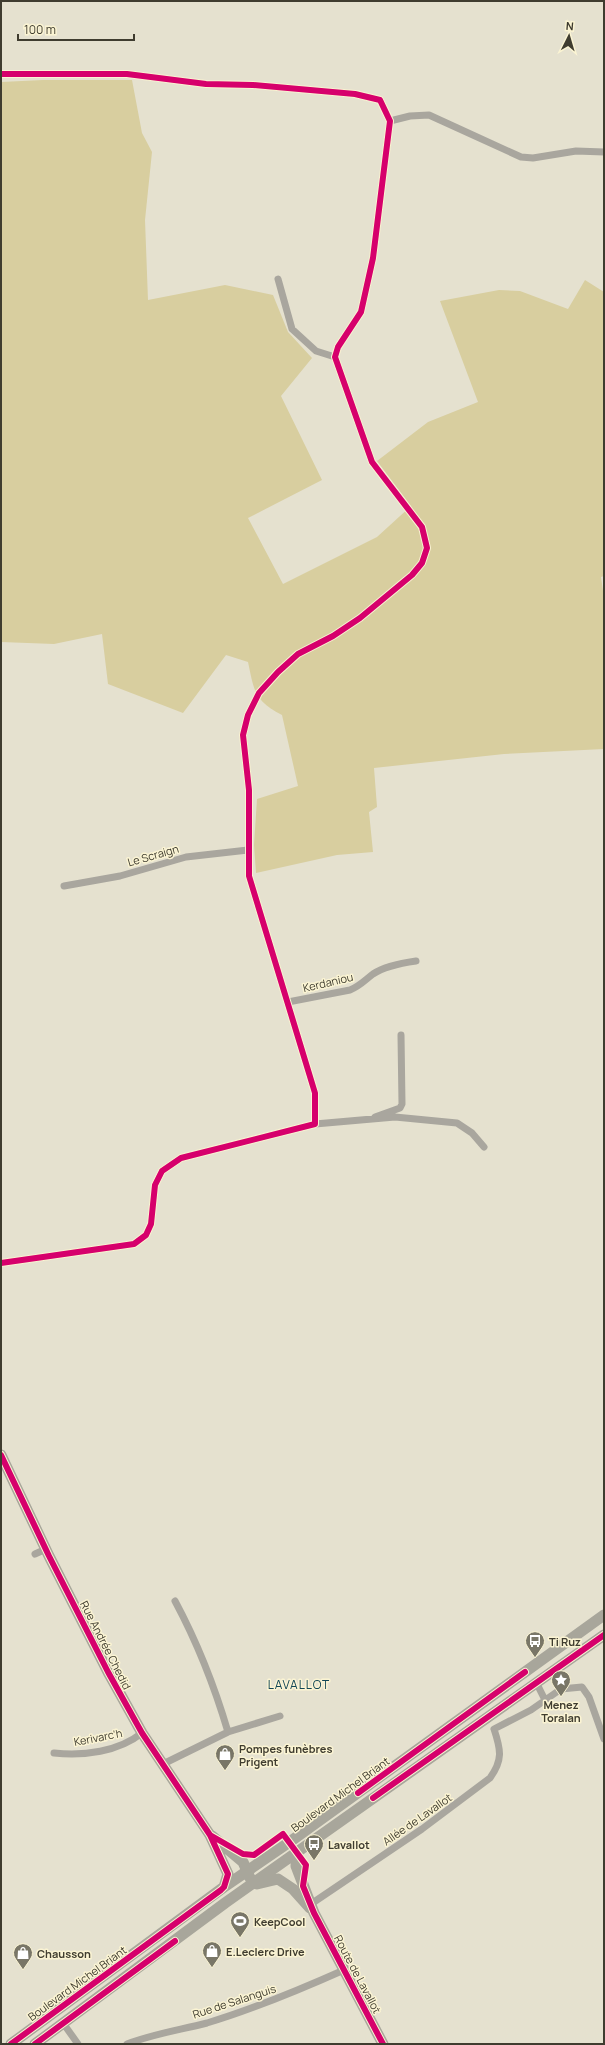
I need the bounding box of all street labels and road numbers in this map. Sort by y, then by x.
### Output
street label: Le Scraign [126,841,180,869]
street label: Kerdaniou [301,969,355,995]
street label: Rue Andrée Chedid [77,1598,135,1692]
street label: Kerivarc'h [73,1725,123,1749]
street label: Boulevard Michel Briant [288,1753,392,1835]
street label: Allée de Lavallot [379,1790,455,1848]
street label: Route de Lavallot [331,1932,385,2016]
street label: Boulevard Michel Briant [25,1942,129,2024]
street label: Rue de Salanguis [190,1980,278,2022]

